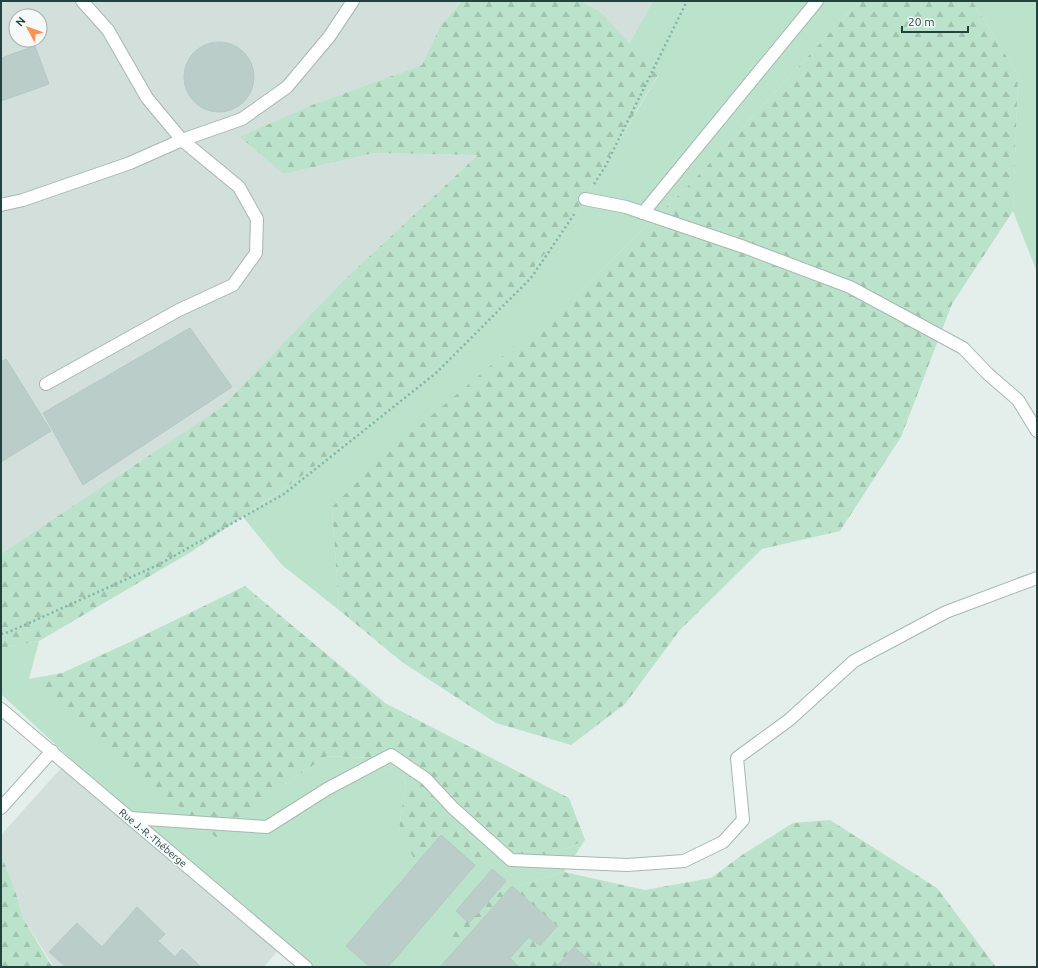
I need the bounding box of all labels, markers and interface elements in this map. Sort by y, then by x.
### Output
north arrow [8,8,48,48]
scale bar [902,8,968,34]
text: N [13,14,28,28]
text: 20 m [908,15,935,28]
street label: Rue J.-R.-Théberge [117,807,189,869]

